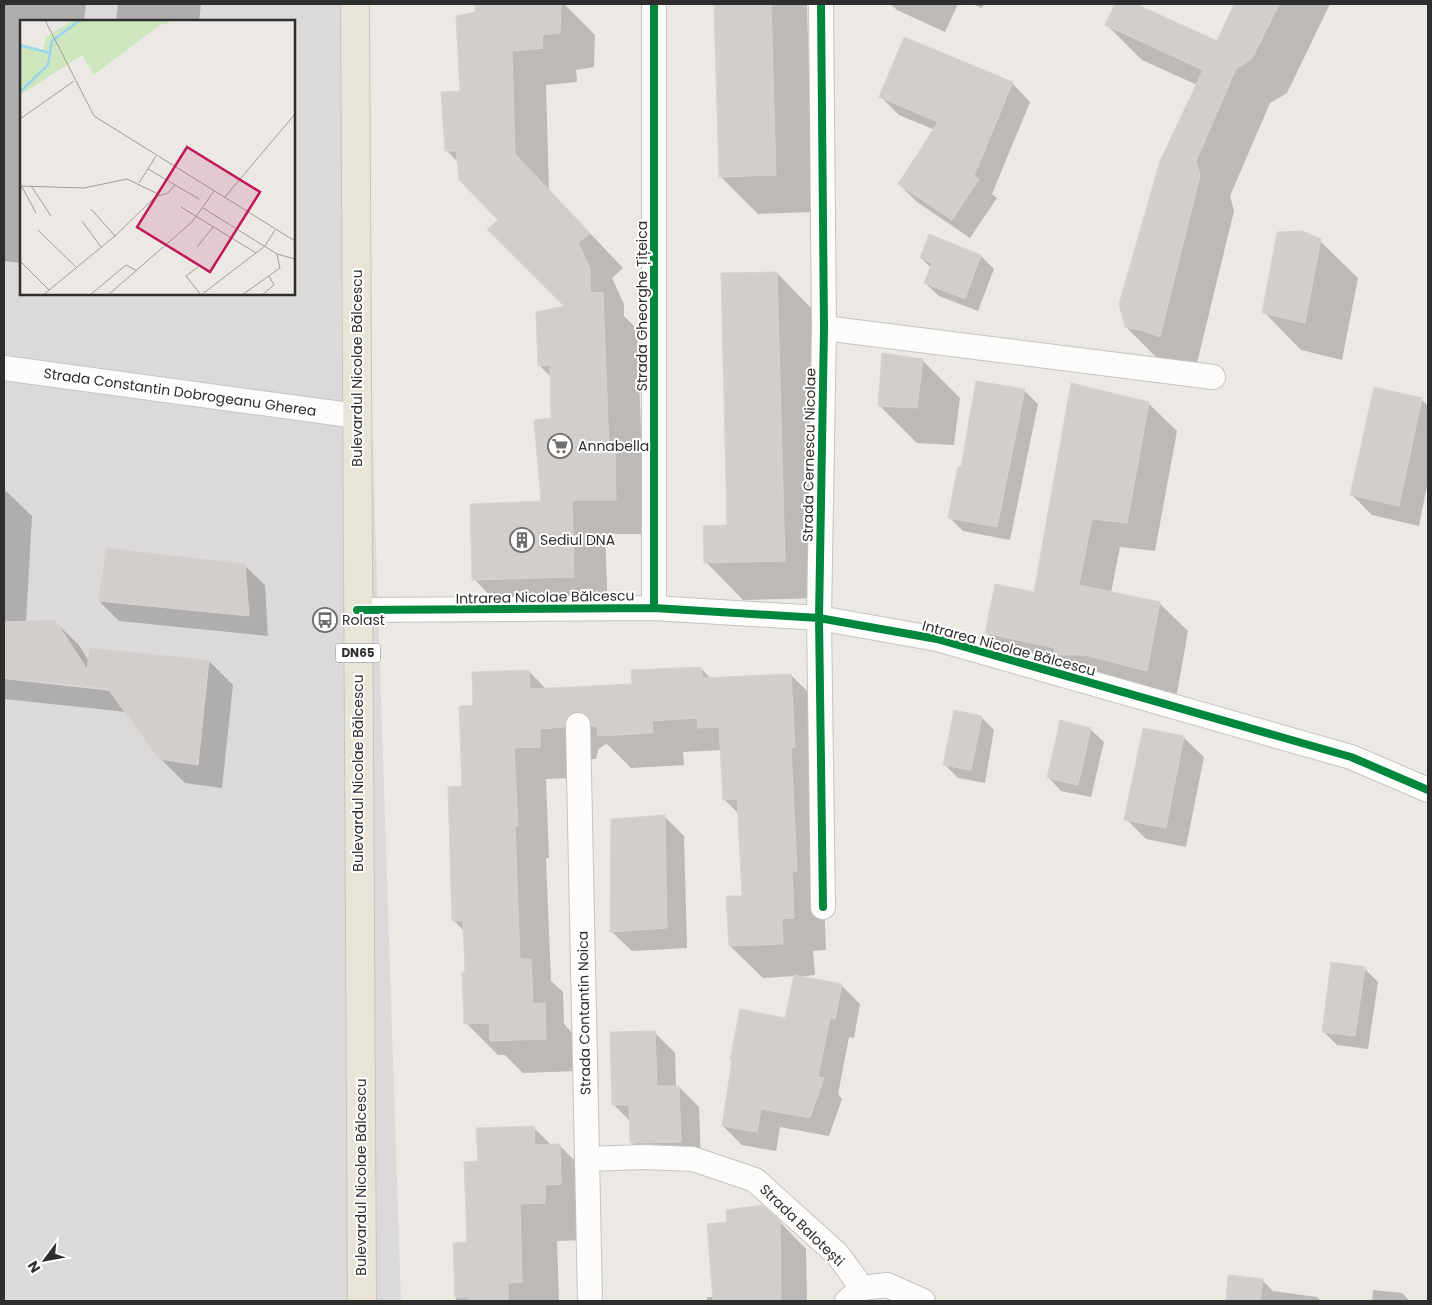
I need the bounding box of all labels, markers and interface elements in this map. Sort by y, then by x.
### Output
inset map [20,20,295,295]
street label: Strada Gheorghe Țițeica [632,221,652,391]
street label: Bulevardul Nicolae Bălcescu [347,269,367,467]
street label: Strada Constantin Dobrogeanu Gherea [42,363,318,421]
street label: Strada Cernescu Nicolae [797,368,821,542]
supermarket icon: Annabella [547,433,573,459]
place label: Annabella [578,436,649,456]
building icon: Sediul DNA [509,527,535,553]
place label: Sediul DNA [540,530,615,550]
street label: Intrarea Nicolae Bălcescu [455,585,635,609]
bus stop icon: Rolast [312,607,338,633]
place label: Rolast [342,610,385,630]
street label: Intrarea Nicolae Bălcescu [920,615,1098,681]
road number: DN65 [336,644,380,662]
street label: Bulevardul Nicolae Bălcescu [348,674,368,872]
street label: Strada Contantin Noica [573,931,595,1095]
street label: Bulevardul Nicolae Bălcescu [351,1078,371,1276]
street label: Strada Balotești [755,1179,849,1271]
north arrow [20,1235,70,1285]
text: N [23,1257,45,1277]

